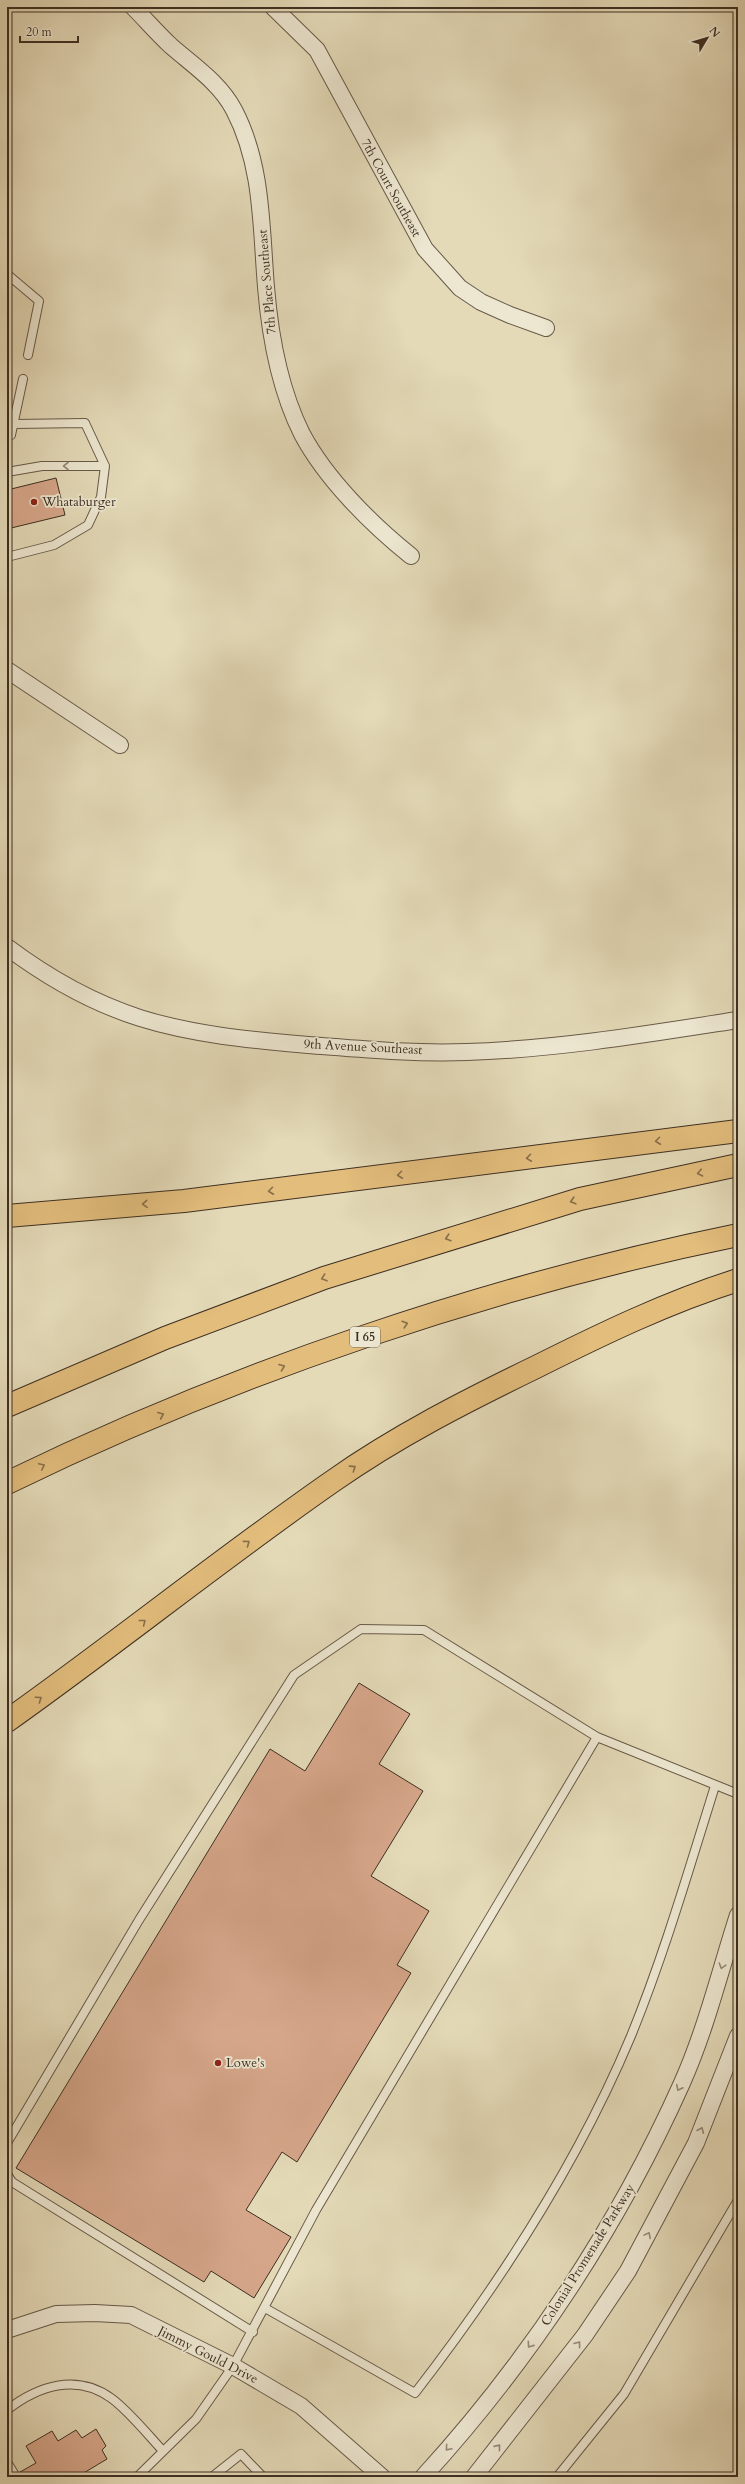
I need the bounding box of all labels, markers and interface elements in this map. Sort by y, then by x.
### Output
scale bar [20,18,78,44]
north arrow [687,18,727,58]
text: 20 m [26,24,53,40]
text: N [706,24,724,41]
street label: 7th Court Southeast [357,136,425,240]
street label: 7th Place Southeast [253,229,281,335]
one-way arrow [63,462,69,470]
place label: Whataburger [41,493,116,511]
marker: Whataburger [29,497,39,507]
street label: 9th Avenue Southeast [303,1035,423,1059]
one-way arrow [655,1136,661,1145]
one-way arrow [526,1153,532,1162]
one-way arrow [697,1169,703,1177]
one-way arrow [397,1170,403,1179]
one-way arrow [268,1186,274,1195]
one-way arrow [570,1196,577,1205]
one-way arrow [142,1200,148,1209]
one-way arrow [445,1233,452,1242]
one-way arrow [321,1273,328,1281]
one-way arrow [401,1320,408,1329]
road number: I 65 [350,1327,380,1347]
one-way arrow [279,1364,286,1372]
one-way arrow [158,1411,165,1419]
one-way arrow [38,1463,45,1471]
one-way arrow [349,1465,356,1473]
one-way arrow [243,1540,250,1548]
one-way arrow [139,1620,146,1627]
one-way arrow [35,1696,42,1704]
one-way arrow [718,1962,727,1969]
place label: Lowe's [226,2054,265,2072]
marker: Lowe's [213,2058,223,2068]
one-way arrow [676,2084,684,2092]
one-way arrow [696,2127,704,2134]
street label: Colonial Promenade Parkway [537,2180,639,2329]
one-way arrow [643,2231,650,2239]
street label: Jimmy Gould Drive [153,2321,261,2388]
one-way arrow [528,2340,535,2347]
one-way arrow [573,2342,580,2349]
one-way arrow [446,2443,453,2450]
one-way arrow [494,2444,501,2451]

